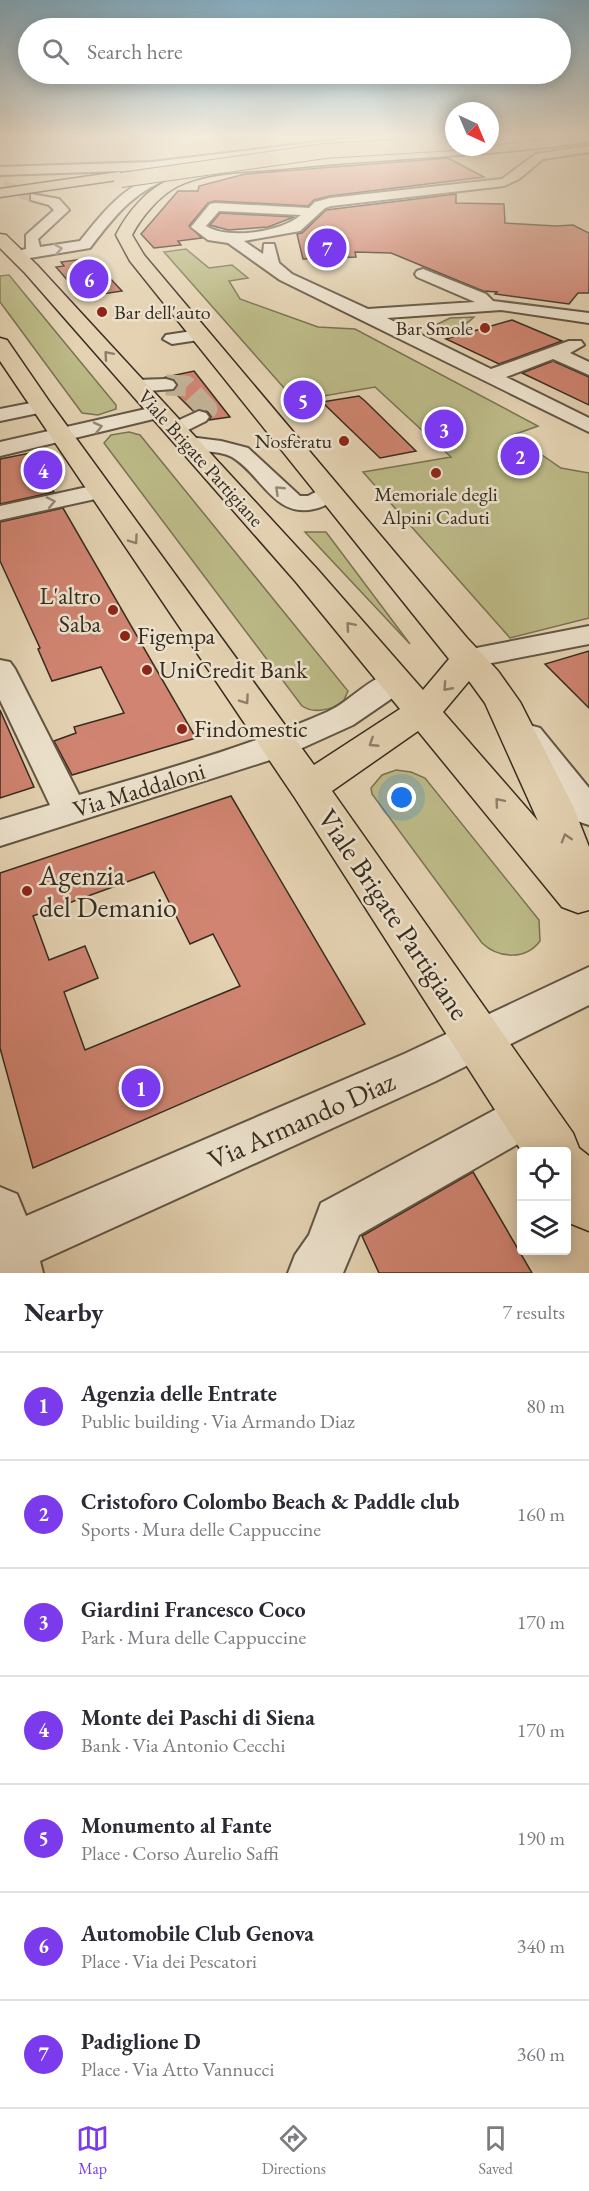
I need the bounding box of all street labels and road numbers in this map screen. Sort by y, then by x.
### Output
street label: Viale Brigate Partigiane [132,384,270,532]
street label: Via Maddaloni [69,755,209,824]
street label: Viale Brigate Partigiane [310,802,478,1027]
street label: Via Armando Diaz [202,1062,401,1177]

